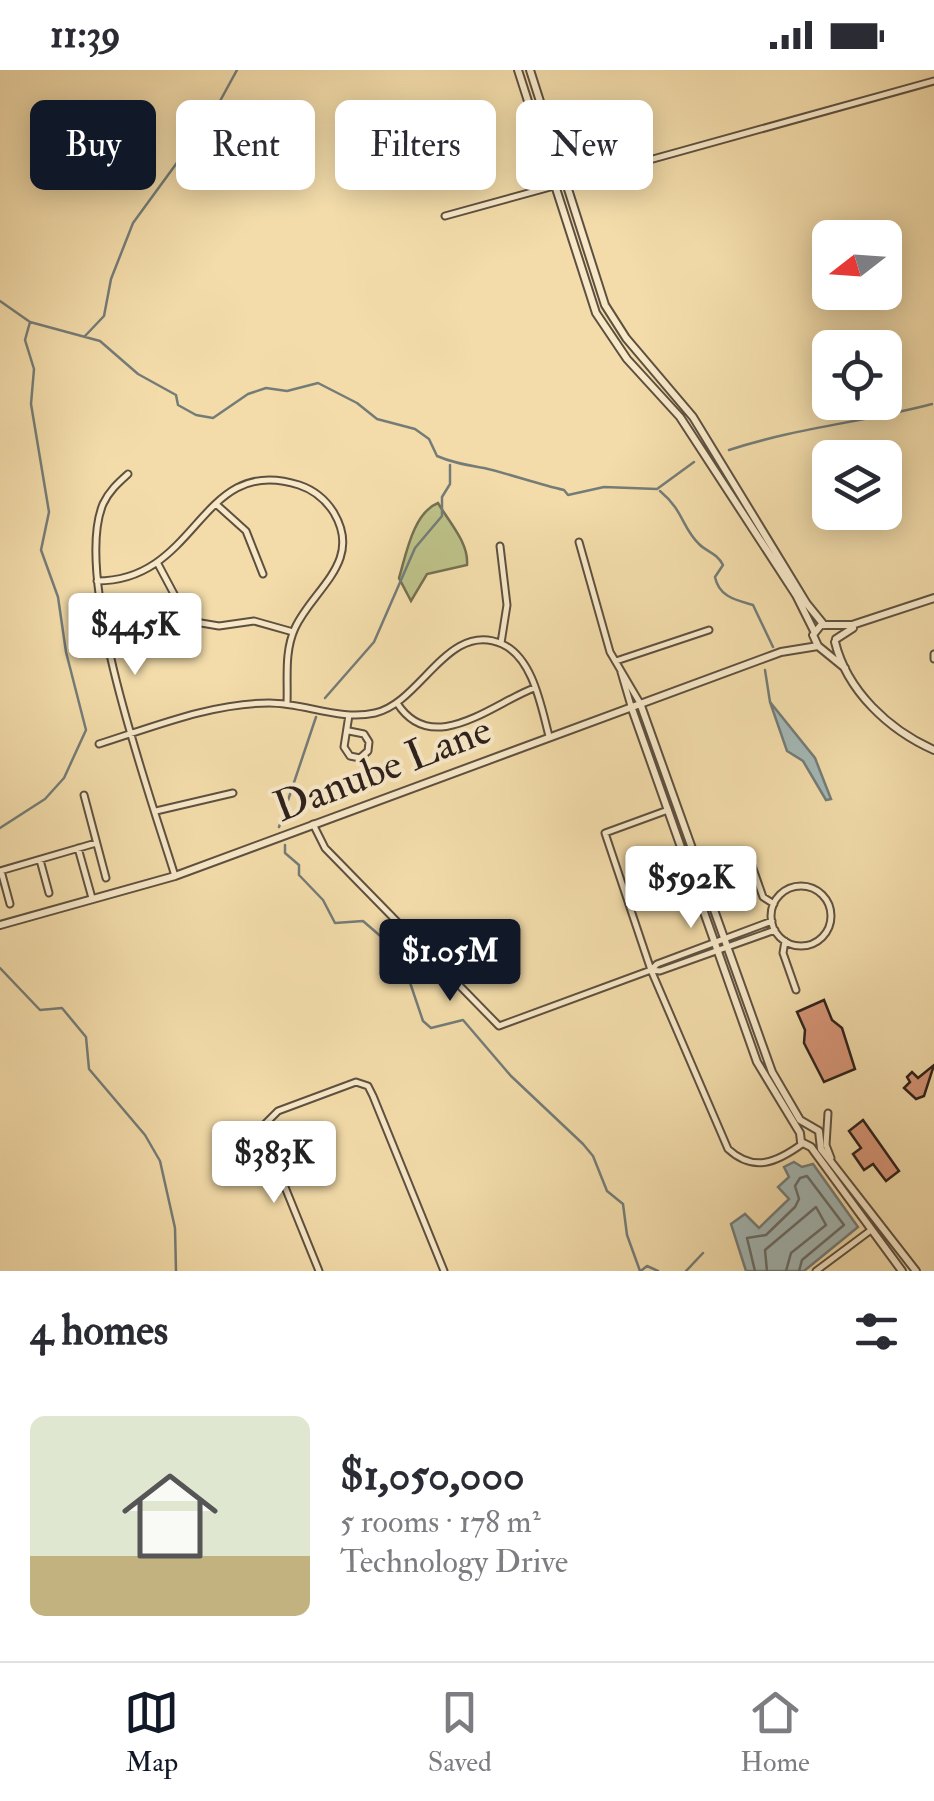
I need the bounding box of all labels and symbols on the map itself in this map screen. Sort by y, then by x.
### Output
north arrow [812,220,902,310]
pin: $445K [65,593,205,678]
street label: Danube Lane [267,704,499,834]
pin: $592K [621,846,761,931]
pin: $1.05M [369,919,531,1004]
pin: $383K [204,1121,344,1206]

